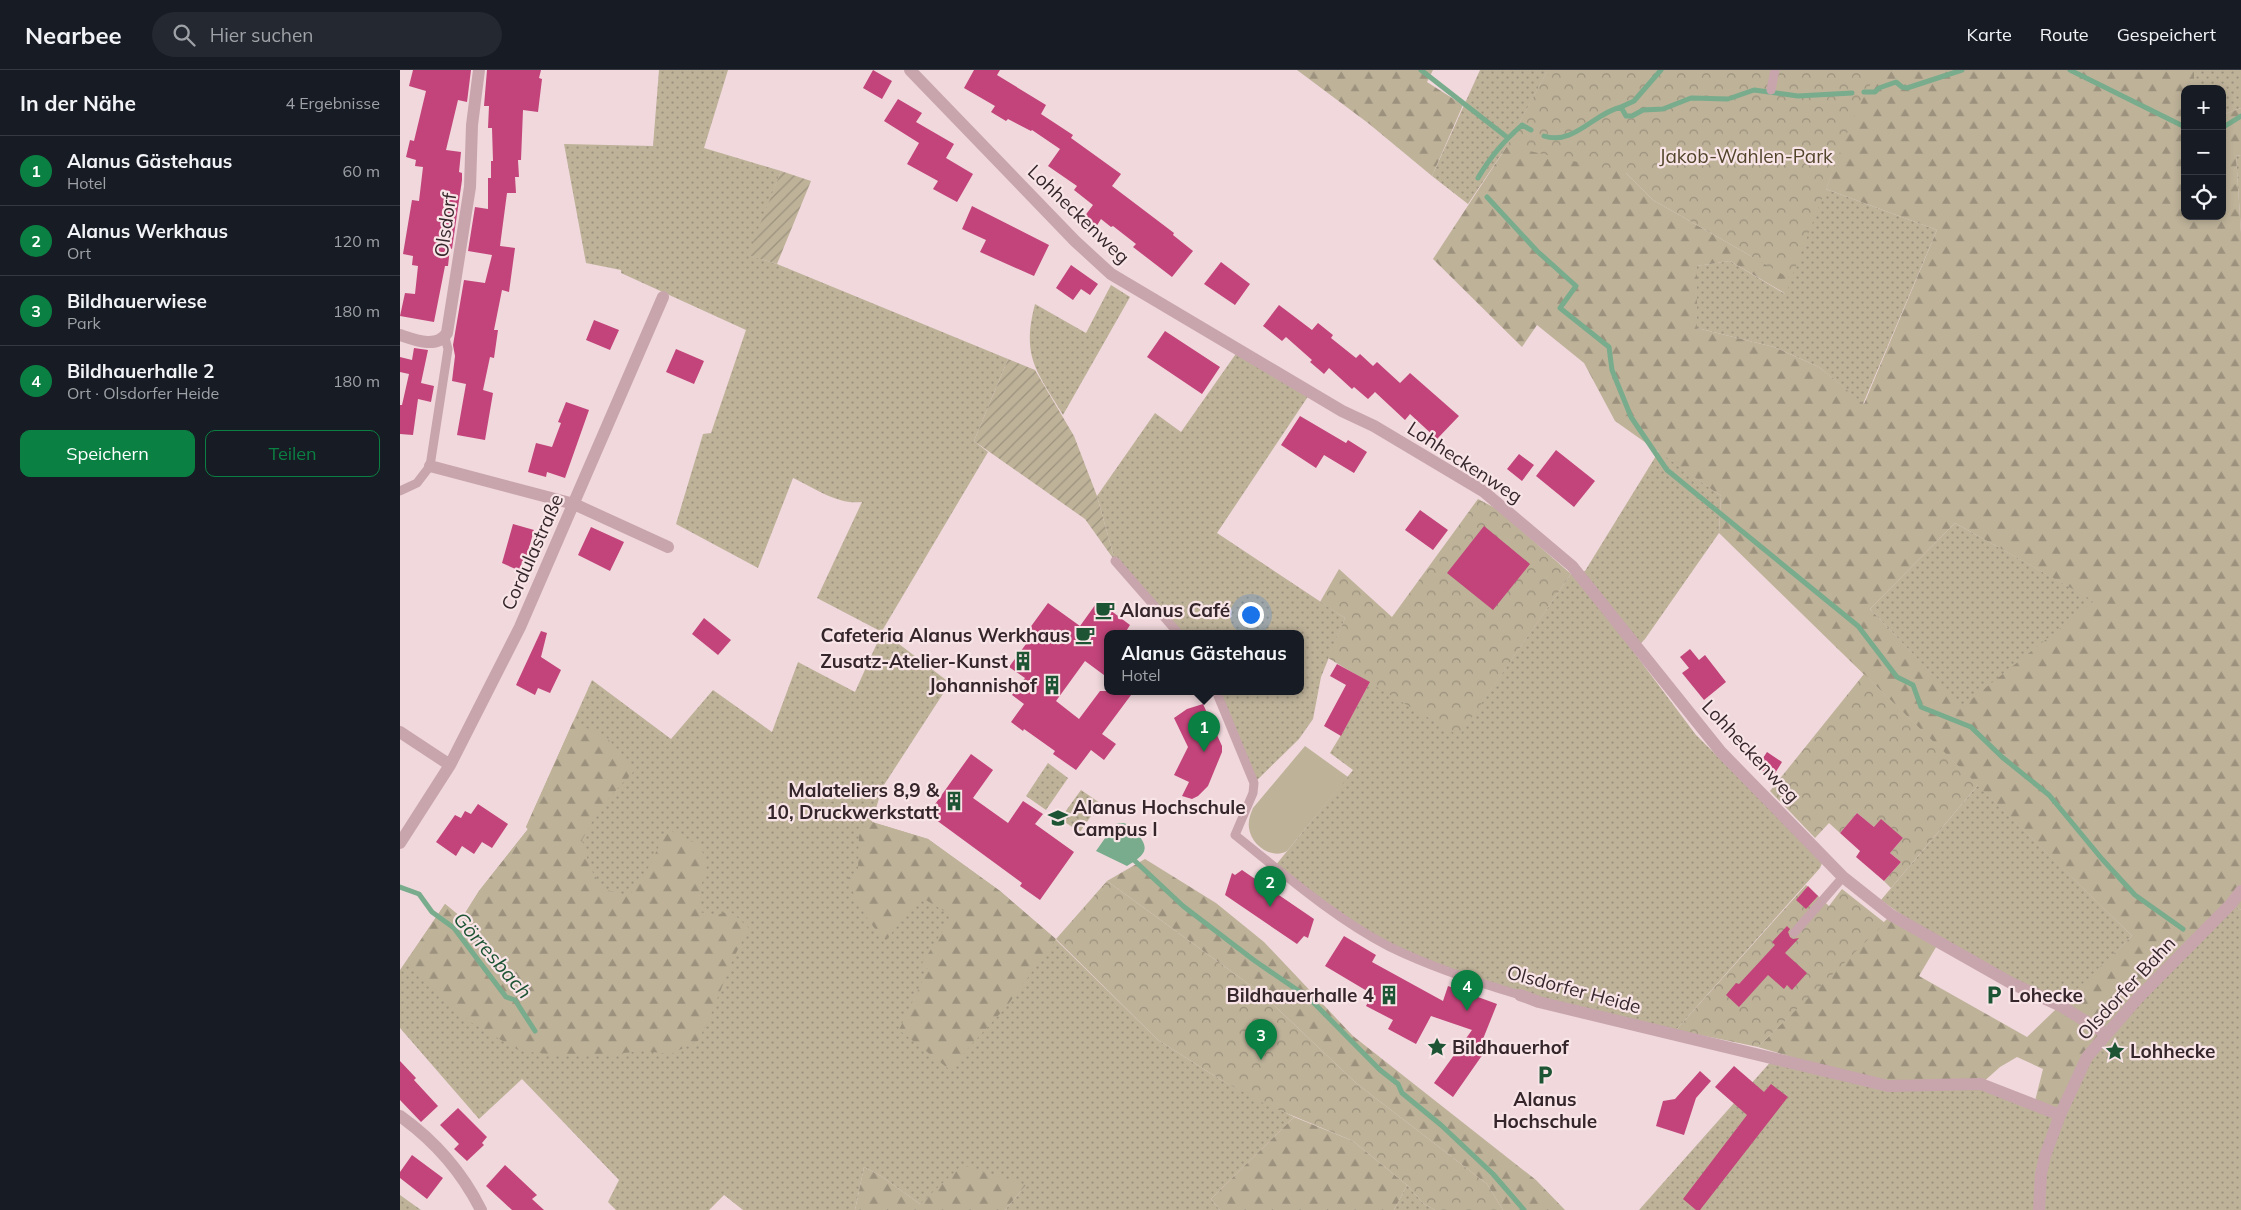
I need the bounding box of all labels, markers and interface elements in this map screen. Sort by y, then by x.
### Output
search box [152,12,502,57]
text: Nearbee [25,20,122,50]
icon: search [170,21,198,49]
text: Hier suchen [210,23,313,47]
text: Karte [1967,23,2012,46]
text: Route [2040,23,2089,46]
text: Gespeichert [2117,23,2216,46]
map controls [2181,85,2226,220]
button: + [2181,85,2226,130]
text: In der Nähe [20,90,136,116]
text: 4 Ergebnisse [285,93,380,113]
button: − [2181,130,2226,175]
park label: Jakob-Wahlen-Park [1659,144,1833,168]
text: Alanus Gästehaus [67,149,232,173]
street label: Lohheckenweg [1023,159,1135,269]
text: 1 [31,161,41,181]
text: 60 m [343,161,380,181]
text: Hotel [67,173,106,193]
button: locate [2181,175,2226,220]
street label: Olsdorf [429,191,461,259]
text: Alanus Werkhaus [67,219,228,243]
text: 2 [31,231,41,251]
text: 120 m [333,231,380,251]
text: Ort [67,243,91,263]
text: Bildhauerwiese [67,289,207,313]
text: 3 [31,301,41,321]
text: 180 m [333,301,380,321]
text: Park [67,313,101,333]
text: Bildhauerhalle 2 [67,359,214,383]
text: 4 [31,371,41,391]
text: 180 m [333,371,380,391]
text: Ort · Olsdorfer Heide [67,383,219,403]
street label: Lohheckenweg [1403,416,1527,508]
button: Speichern [20,430,195,477]
button: Teilen [205,430,380,477]
street label: Cordulastraße [496,490,568,614]
place label: Alanus Café [1120,598,1230,622]
cafe icon: Alanus Café [1094,599,1116,621]
your location [1238,602,1264,628]
place label: Cafeteria Alanus Werkhaus [820,623,1070,647]
cafe icon: Cafeteria Alanus Werkhaus [1074,624,1096,646]
popup [1104,630,1304,695]
text: Alanus Gästehaus [1121,641,1287,665]
place label: Zusatz-Atelier-Kunst [820,649,1008,673]
building icon: Zusatz-Atelier-Kunst [1012,650,1034,672]
text: Hotel [1121,665,1161,685]
place label: Johannishof [929,673,1038,697]
building icon: Johannishof [1041,674,1063,696]
street label: Lohheckenweg [1697,694,1805,808]
pin: 1 [1188,711,1220,752]
place label: Malateliers 8,9 & 10, Druckwerkstatt [766,778,940,824]
building icon: Malateliers 8,9 & 10, Druckwerkstatt [943,790,965,812]
place label: Alanus Hochschule Campus I [1073,795,1246,841]
school or university icon: Alanus Hochschule Campus I [1047,807,1069,829]
pin: 2 [1254,866,1286,907]
water label: Görresbach [449,906,537,1004]
street label: Olsdorfer Bahn [2072,931,2180,1045]
street label: Olsdorfer Heide [1504,960,1644,1018]
pin: 4 [1451,970,1483,1011]
place label: Bildhauerhalle 4 [1227,983,1375,1007]
place label: Lohecke [2009,983,2083,1007]
building icon: Bildhauerhalle 4 [1378,984,1400,1006]
parking icon: Lohecke [1983,984,2005,1006]
pin: 3 [1245,1019,1277,1060]
place label: Bildhauerhof [1452,1035,1570,1059]
place icon: Bildhauerhof [1426,1036,1448,1058]
place label: Lohhecke [2130,1039,2215,1063]
place icon: Lohhecke [2104,1040,2126,1062]
parking icon: Alanus Hochschule [1534,1064,1556,1086]
place label: Alanus Hochschule [1493,1087,1597,1133]

